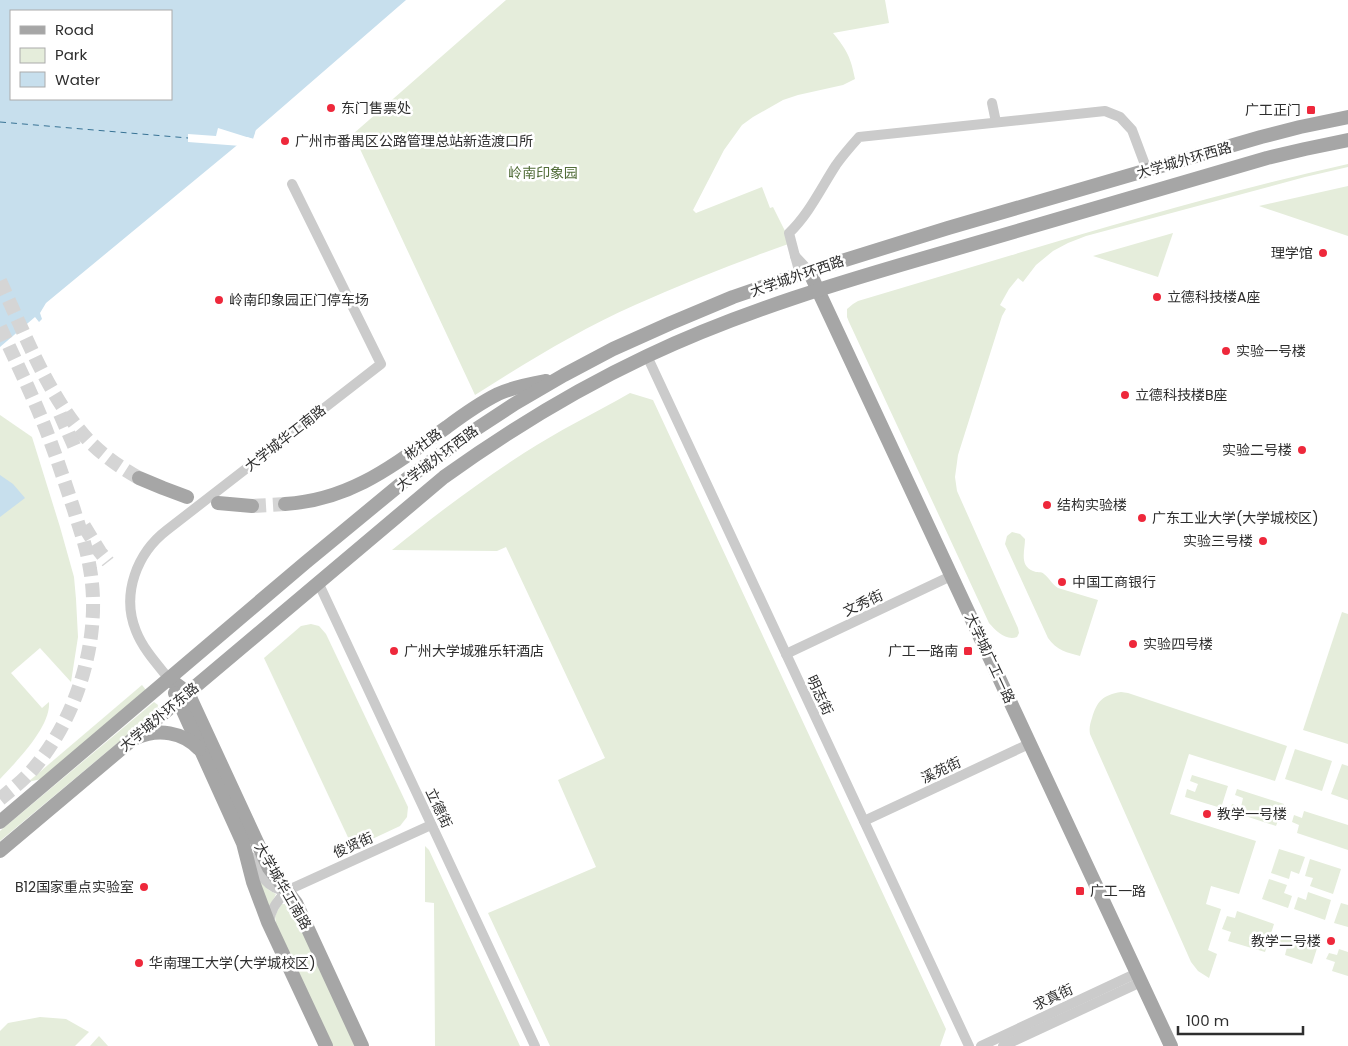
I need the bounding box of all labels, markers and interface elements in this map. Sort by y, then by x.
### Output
legend [10,10,172,100]
text: Road [55,19,94,40]
text: Park [55,44,87,65]
text: Water [55,69,101,90]
place label: 东门售票处 [341,98,411,118]
place label: 广工正门 [1245,100,1301,120]
marker: 东门售票处 [325,102,337,114]
marker: 广工正门 [1305,104,1317,116]
place label: 广州市番禺区公路管理总站新造渡口所 [295,131,533,151]
marker: 广州市番禺区公路管理总站新造渡口所 [279,135,291,147]
street label: 大学城外环西路 [1134,137,1234,183]
park label: 岭南印象园 [508,163,578,183]
place label: 理学馆 [1271,243,1313,263]
marker: 理学馆 [1317,247,1329,259]
street label: 大学城外环西路 [747,251,847,301]
place label: 立德科技楼A座 [1167,287,1260,307]
place label: 岭南印象园正门停车场 [229,290,369,310]
marker: 立德科技楼A座 [1151,291,1163,303]
marker: 岭南印象园正门停车场 [213,294,225,306]
place label: 实验一号楼 [1236,341,1306,361]
marker: 实验一号楼 [1220,345,1232,357]
place label: 立德科技楼B座 [1135,385,1228,405]
marker: 立德科技楼B座 [1119,389,1131,401]
street label: 大学城华工南路 [240,400,330,476]
street label: 大学城外环西路 [392,421,482,495]
street label: 彬社路 [400,424,446,464]
place label: 实验二号楼 [1222,440,1292,460]
marker: 实验二号楼 [1296,444,1308,456]
place label: 结构实验楼 [1057,495,1127,515]
marker: 结构实验楼 [1041,499,1053,511]
place label: 广东工业大学(大学城校区) [1152,508,1319,528]
marker: 广东工业大学(大学城校区) [1136,512,1148,524]
place label: 实验三号楼 [1183,531,1253,551]
marker: 实验三号楼 [1257,535,1269,547]
place label: 中国工商银行 [1072,572,1156,592]
marker: 中国工商银行 [1056,576,1068,588]
street label: 文秀街 [840,585,886,621]
street label: 大学城广工一路 [960,609,1020,707]
place label: 实验四号楼 [1143,634,1213,654]
marker: 实验四号楼 [1127,638,1139,650]
place label: 广州大学城雅乐轩酒店 [404,641,544,661]
place label: 广工一路南 [888,641,958,661]
marker: 广州大学城雅乐轩酒店 [388,645,400,657]
marker: 广工一路南 [962,645,974,657]
street label: 明志街 [802,672,838,718]
street label: 大学城外环东路 [115,678,203,756]
street label: 溪苑街 [918,752,964,788]
street label: 立德街 [421,785,457,831]
place label: 教学一号楼 [1217,804,1287,824]
marker: 教学一号楼 [1201,808,1213,820]
street label: 俊贤街 [330,827,376,863]
street label: 大学城华工南路 [250,839,316,933]
place label: B12国家重点实验室 [15,877,134,897]
marker: B12国家重点实验室 [138,881,150,893]
place label: 广工一路 [1090,881,1146,901]
marker: 广工一路 [1074,885,1086,897]
place label: 教学二号楼 [1251,931,1321,951]
marker: 教学二号楼 [1325,935,1337,947]
place label: 华南理工大学(大学城校区) [149,953,316,973]
marker: 华南理工大学(大学城校区) [133,957,145,969]
street label: 求真街 [1030,979,1076,1015]
scale bar [1178,1004,1303,1036]
text: 100 m [1186,1010,1229,1031]

